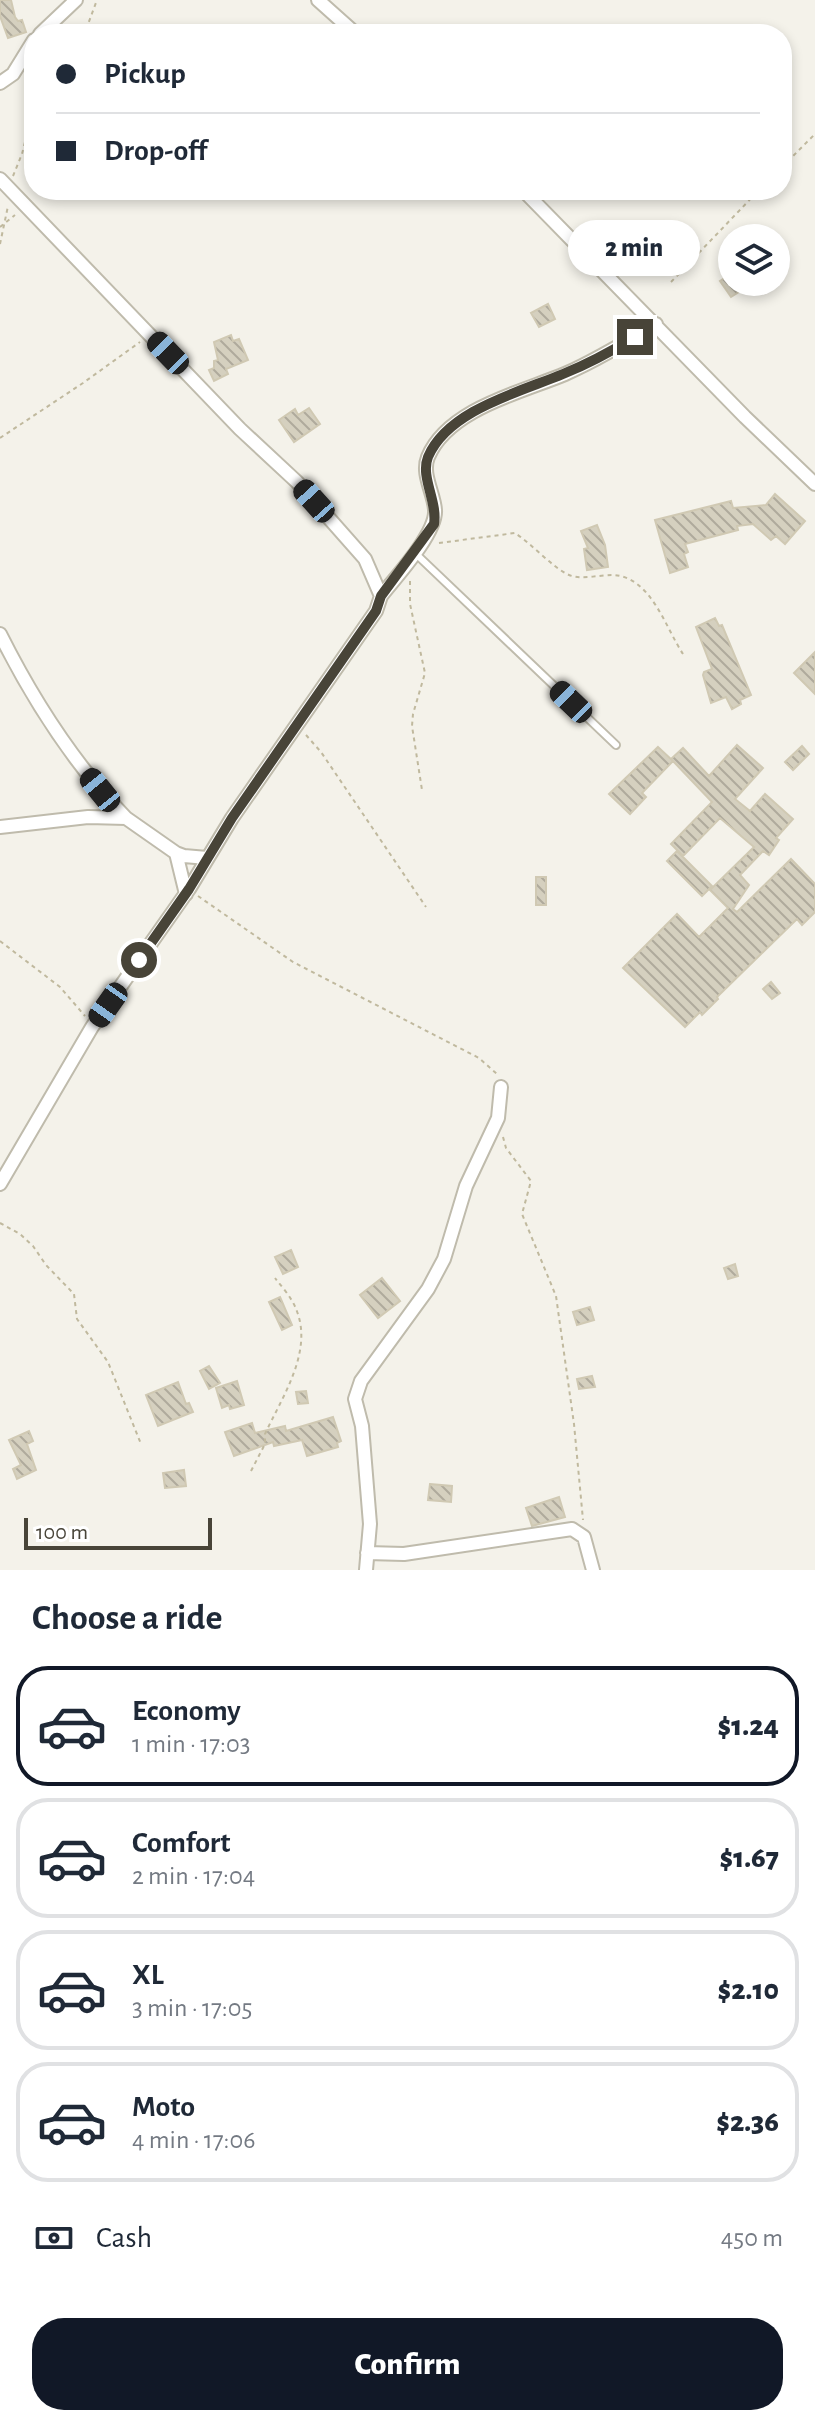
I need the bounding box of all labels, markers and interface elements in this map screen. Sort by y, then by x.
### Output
text: Pickup [104,59,186,89]
text: Drop-off [104,136,207,166]
callout: 2 min [569,221,701,277]
map controls [718,224,790,296]
button: layers [718,224,790,296]
text: 2 min [605,235,663,261]
route end [617,319,653,355]
car [143,327,193,379]
car [289,475,339,527]
car [545,677,597,727]
car [76,764,124,816]
route start [121,942,157,978]
car [84,978,132,1032]
scale bar [24,1514,212,1550]
text: 100 m [36,1521,88,1543]
text: Choose a ride [32,1600,222,1636]
icon: car [36,1690,108,1762]
text: Economy [132,1696,241,1726]
text: $1.24 [718,1711,779,1741]
text: 1 min · 17:03 [132,1731,250,1757]
icon: car [36,1822,108,1894]
text: Comfort [132,1828,231,1858]
text: $1.67 [720,1843,779,1873]
text: 2 min · 17:04 [132,1863,255,1889]
icon: car [36,1954,108,2026]
text: XL [132,1960,164,1990]
text: $2.10 [717,1975,779,2005]
text: 3 min · 17:05 [132,1995,252,2021]
icon: car [36,2086,108,2158]
text: Moto [132,2092,195,2122]
text: $2.36 [716,2107,779,2137]
text: 4 min · 17:06 [132,2127,256,2153]
icon: cash [32,2216,76,2260]
text: Cash [96,2223,152,2253]
text: 450 m [721,2225,783,2251]
button: Confirm [32,2318,783,2410]

